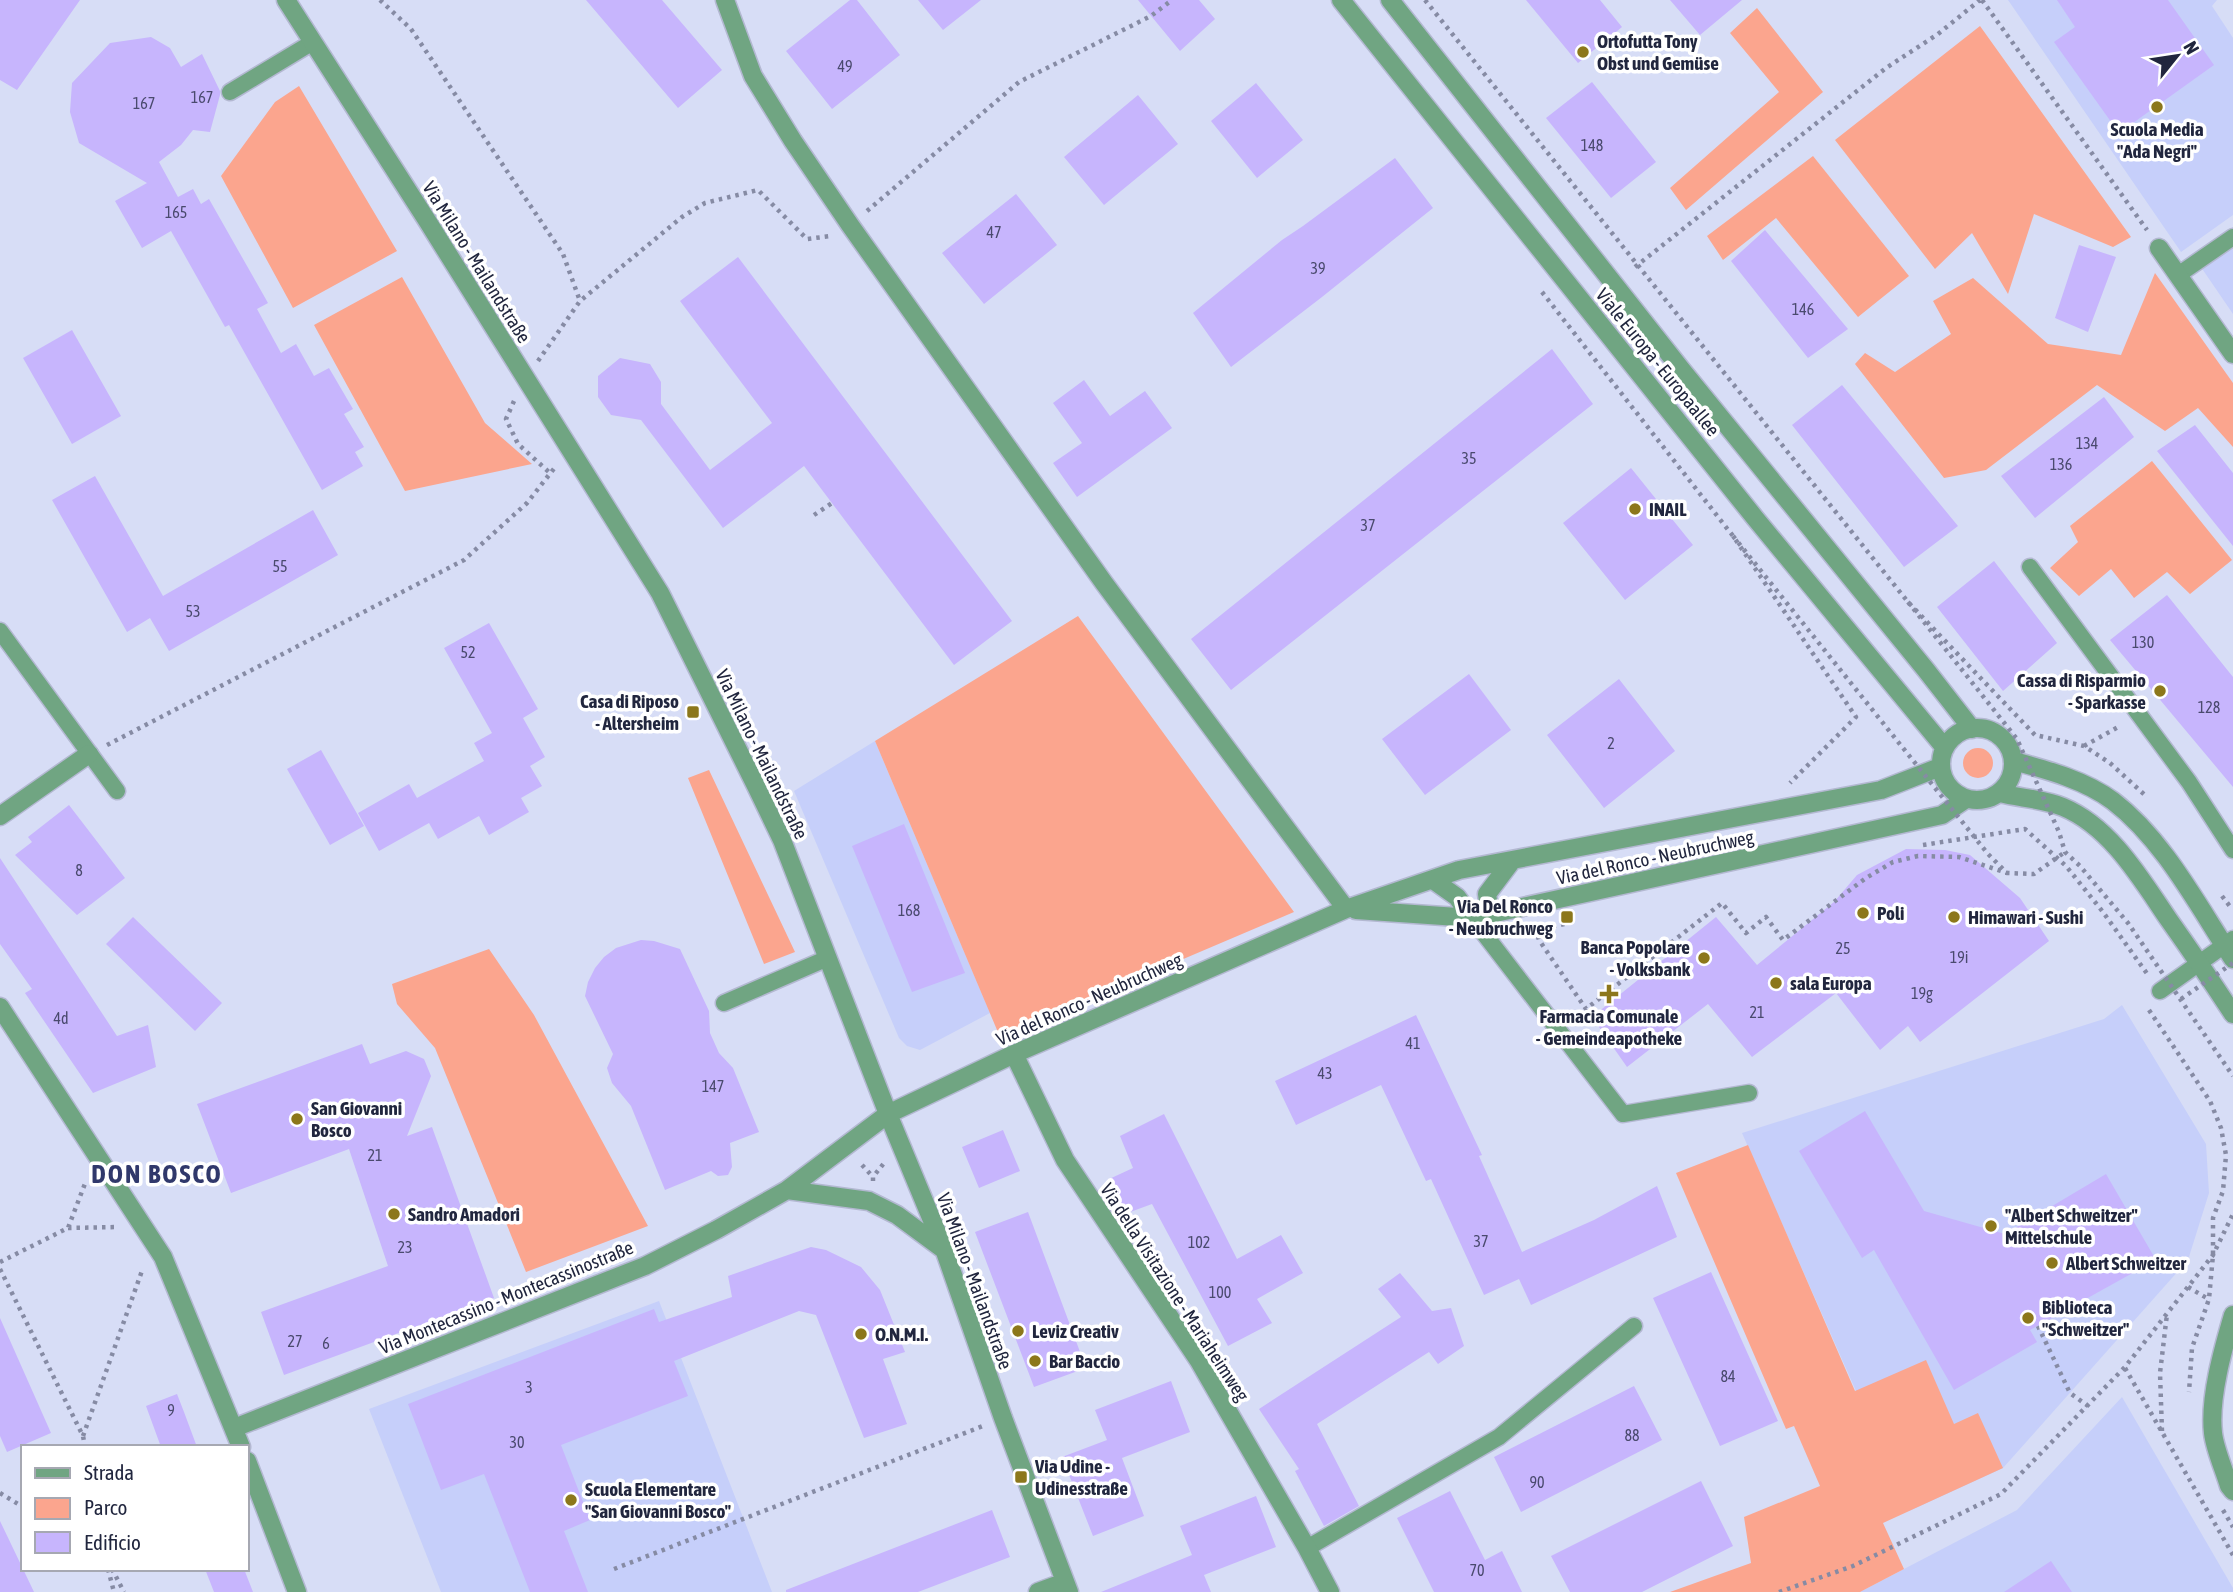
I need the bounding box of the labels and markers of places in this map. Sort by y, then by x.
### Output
place label: Ortofutta Tony Obst und Gemüse [1597,30,1719,74]
marker: Ortofutta Tony Obst und Gemüse [1575,44,1591,60]
marker: Scuola Media "Ada Negri" [2149,99,2165,115]
place label: Scuola Media "Ada Negri" [2110,118,2204,162]
place label: INAIL [1649,498,1687,520]
marker: INAIL [1627,501,1643,517]
place label: Cassa di Risparmio - Sparkasse [2017,669,2146,713]
marker: Cassa di Risparmio - Sparkasse [2152,683,2168,699]
place label: Casa di Riposo - Altersheim [580,690,679,734]
marker: Casa di Riposo - Altersheim [685,704,701,720]
place label: Via Del Ronco - Neubruchweg [1449,895,1554,939]
place label: Poli [1877,902,1904,924]
marker: Poli [1855,905,1871,921]
place label: Himawari - Sushi [1968,906,2083,928]
marker: Via Del Ronco - Neubruchweg [1559,909,1575,925]
marker: Himawari - Sushi [1946,909,1962,925]
place label: Banca Popolare - Volksbank [1580,936,1691,980]
marker: Banca Popolare - Volksbank [1696,950,1712,966]
place label: sala Europa [1790,972,1872,994]
marker: sala Europa [1768,975,1784,991]
marker: Farmacia Comunale - Gemeindeapotheke [1601,986,1617,1002]
place label: Farmacia Comunale - Gemeindeapotheke [1536,1005,1683,1049]
place label: San Giovanni Bosco [311,1097,402,1141]
marker: San Giovanni Bosco [289,1111,305,1127]
place label: Sandro Amadori [408,1203,520,1225]
place label: "Albert Schweitzer" Mittelschule [2005,1204,2138,1248]
marker: Sandro Amadori [386,1206,402,1222]
marker: "Albert Schweitzer" Mittelschule [1983,1218,1999,1234]
place label: Albert Schweitzer [2065,1252,2187,1274]
marker: Albert Schweitzer [2044,1255,2060,1271]
place label: Biblioteca "Schweitzer" [2042,1296,2129,1340]
marker: Biblioteca "Schweitzer" [2020,1310,2036,1326]
place label: Leviz Creativ [1032,1320,1119,1342]
place label: O.N.M.I. [875,1323,929,1345]
marker: Leviz Creativ [1010,1323,1026,1339]
marker: O.N.M.I. [853,1326,869,1342]
place label: Bar Baccio [1049,1350,1120,1372]
marker: Bar Baccio [1027,1353,1043,1369]
place label: Via Udine - Udinesstraße [1034,1455,1128,1499]
marker: Via Udine - Udinesstraße [1013,1469,1029,1485]
place label: Scuola Elementare "San Giovanni Bosco" [585,1478,731,1522]
marker: Scuola Elementare "San Giovanni Bosco" [563,1492,579,1508]

